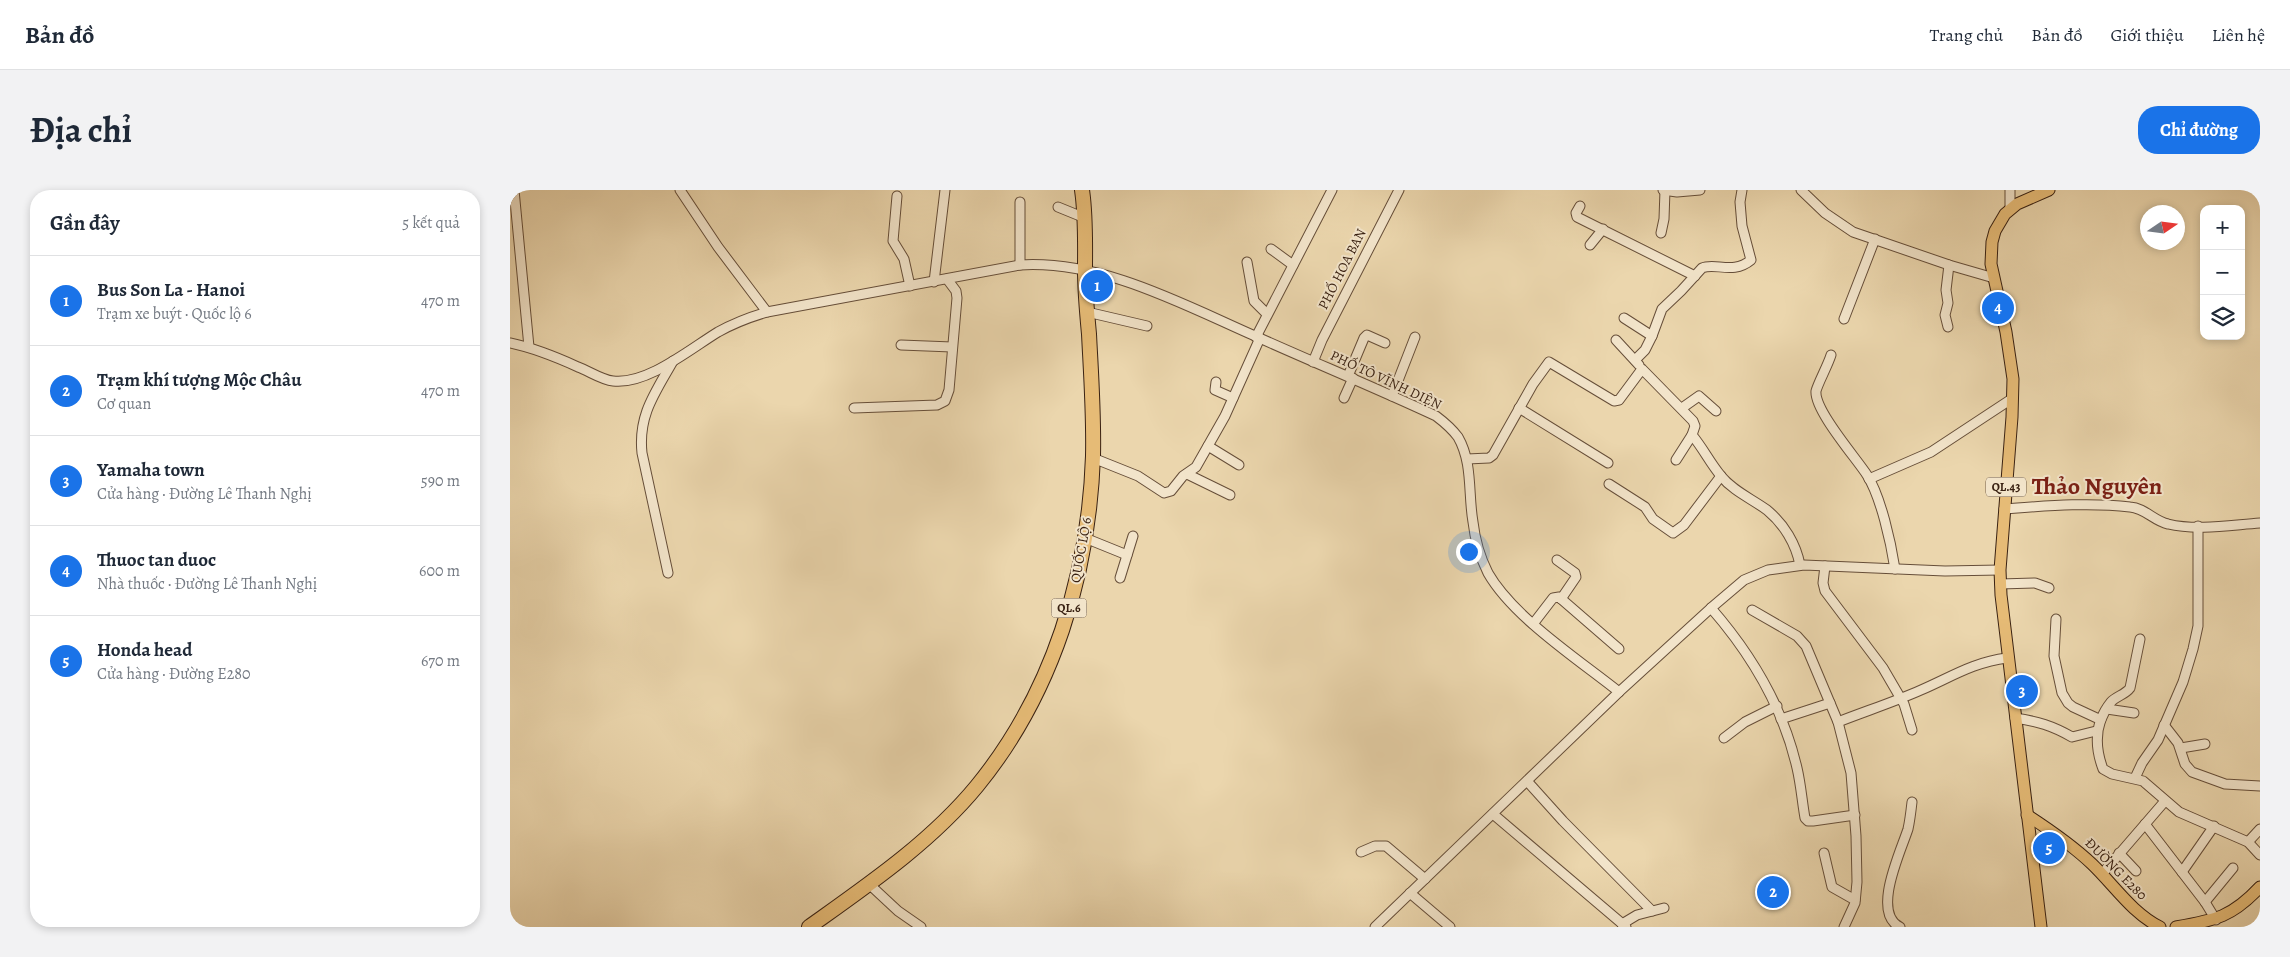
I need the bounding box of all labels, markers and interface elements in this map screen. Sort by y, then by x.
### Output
text: Bản đồ [25,19,94,51]
text: Trang chủ [1929,23,2003,47]
text: Bản đồ [2031,23,2083,47]
text: Giới thiệu [2111,23,2184,47]
text: Liên hệ [2212,23,2265,47]
text: Địa chỉ [30,106,132,154]
button: Chỉ đường [2138,106,2260,154]
north arrow [2140,205,2185,250]
map controls [2200,205,2245,340]
button: + [2200,205,2245,250]
text: Gần đây [50,209,120,237]
text: 5 kết quả [402,212,460,234]
street label: PHỐ HOA BAN [1313,225,1371,313]
button: − [2200,250,2245,295]
pin: 1 [1081,267,1113,305]
text: Bus Son La - Hanoi [97,277,245,303]
pin: 4 [1982,289,2014,327]
text: 1 [63,290,69,312]
text: 470 m [421,290,460,312]
button: layers [2200,295,2245,340]
text: Trạm xe buýt · Quốc lộ 6 [97,303,252,325]
street label: PHỐ TÔ VĨNH DIỆN [1327,345,1445,414]
text: Trạm khí tượng Mộc Châu [97,367,302,393]
text: 2 [62,380,70,402]
text: 470 m [421,380,460,402]
text: Cơ quan [97,393,151,415]
text: Yamaha town [97,457,205,483]
text: 3 [63,470,69,492]
text: 590 m [421,470,460,492]
district label: Thảo Nguyên [2032,470,2163,502]
road number: QL.43 [1986,478,2026,496]
text: Cửa hàng · Đường Lê Thanh Nghị [97,483,312,505]
street label: QUỐC LỘ 6 [1065,515,1096,584]
your location [1456,539,1482,565]
text: Thuoc tan duoc [97,547,216,573]
text: 4 [62,560,70,582]
text: 600 m [419,560,460,582]
text: Nhà thuốc · Đường Lê Thanh Nghị [97,573,317,595]
road number: QL.6 [1052,598,1086,618]
text: Honda head [97,637,192,663]
text: 5 [63,650,69,672]
text: 670 m [421,650,460,672]
text: Cửa hàng · Đường E280 [97,663,251,685]
pin: 3 [2006,672,2038,710]
pin: 5 [2033,829,2065,867]
street label: ĐƯỜNG E280 [2081,834,2151,904]
pin: 2 [1757,873,1789,911]

